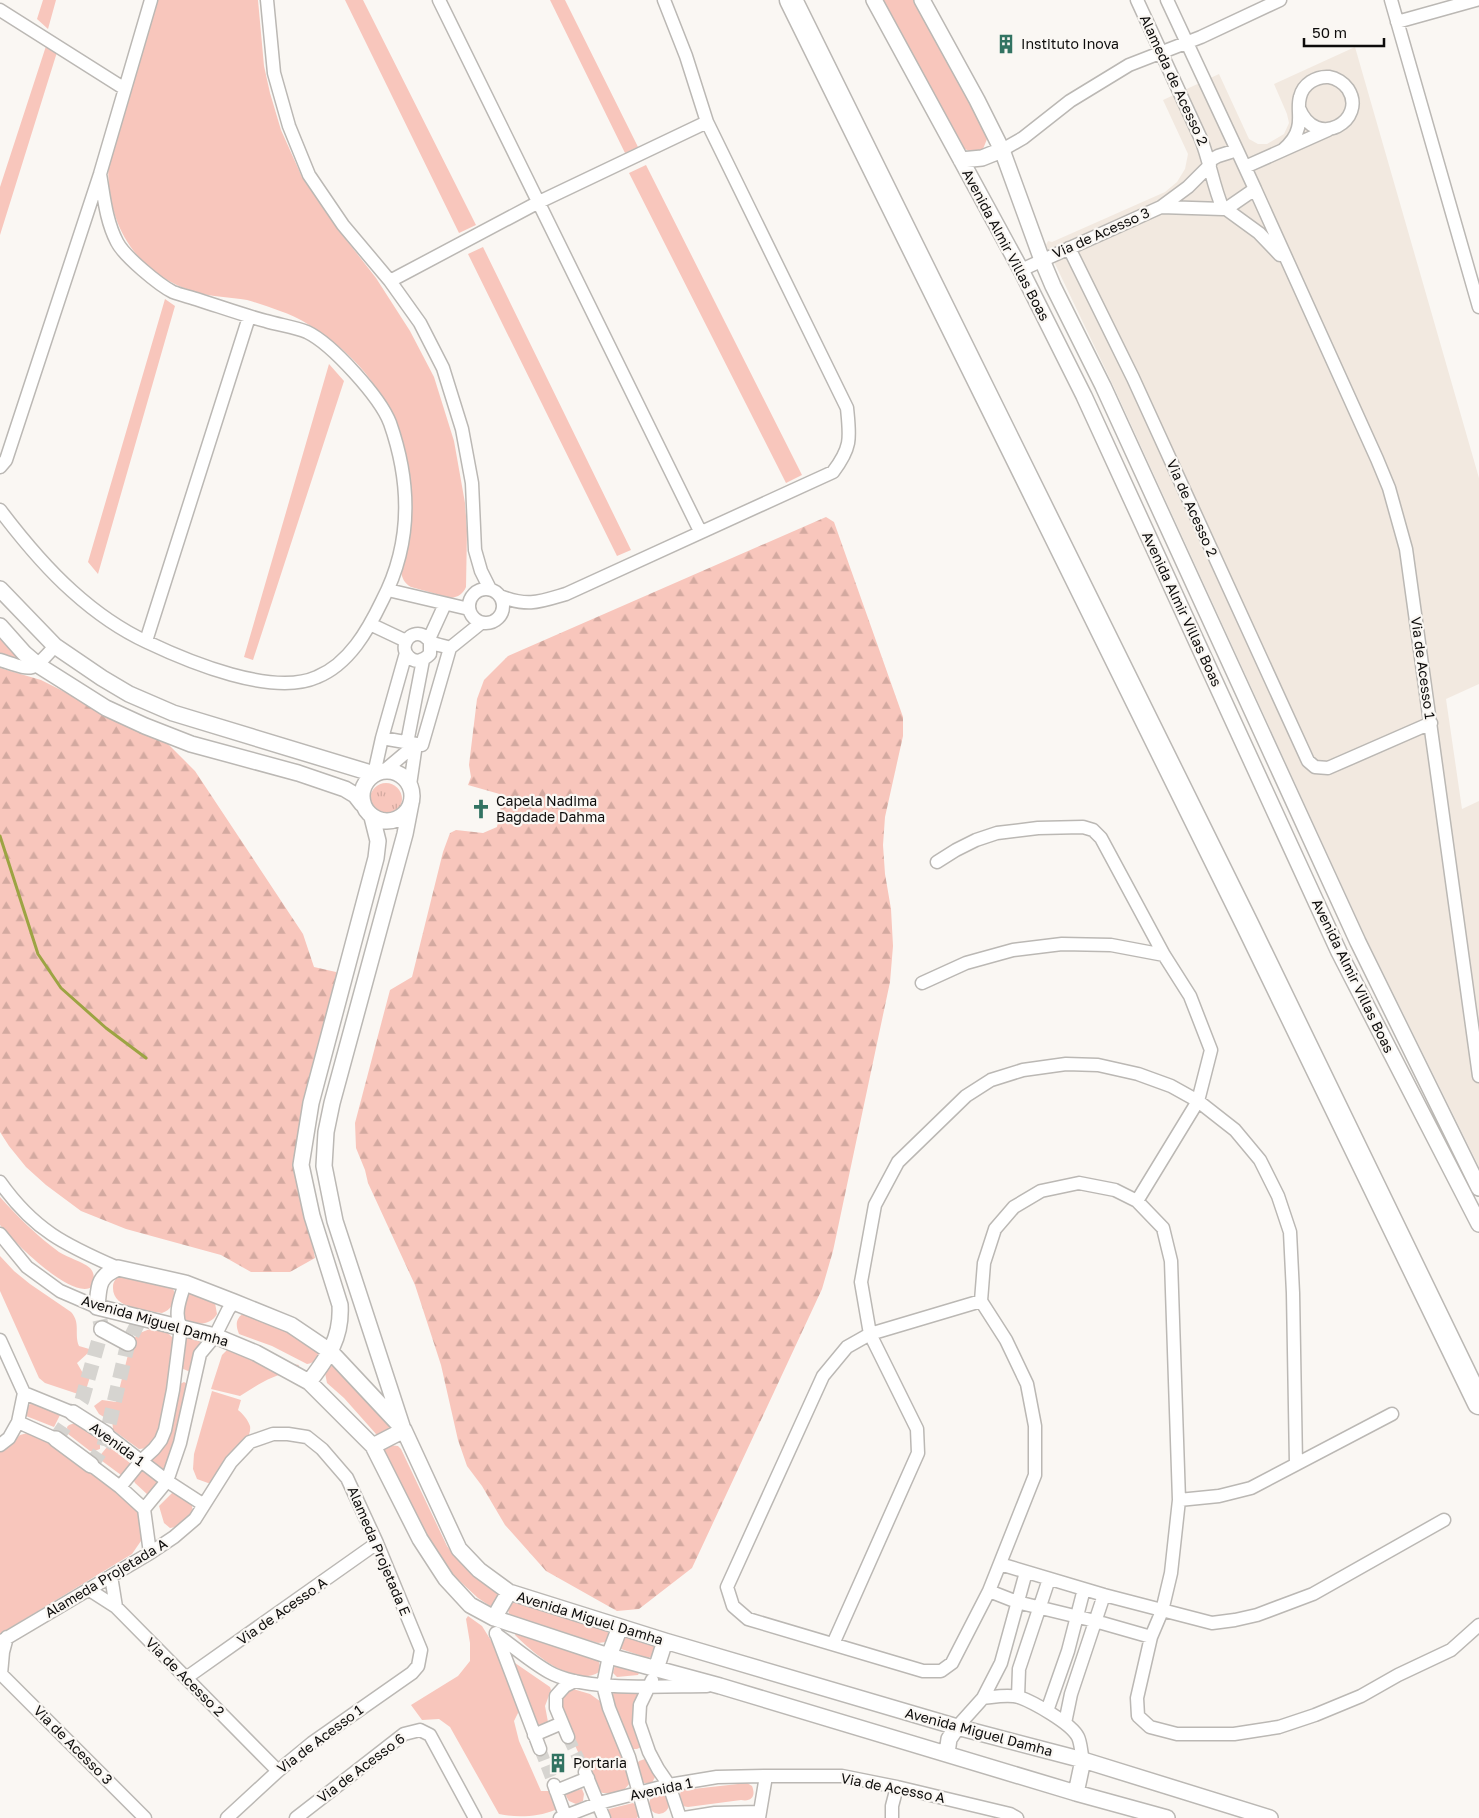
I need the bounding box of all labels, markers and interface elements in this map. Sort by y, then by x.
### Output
street label: Alameda de Acesso 2 [1137,12,1212,148]
scale bar [1304,15,1384,47]
text: 50 m [1312,23,1347,41]
building icon: Instituto Inova [995,33,1017,55]
place label: Instituto Inova [1021,35,1119,52]
street label: Avenida Almir Villas Boas [959,166,1054,324]
street label: Via de Acesso 3 [1050,203,1152,262]
street label: Via de Acesso 2 [1163,457,1221,559]
street label: Avenida Almir Villas Boas [1139,528,1226,689]
street label: Via de Acesso 1 [1408,616,1439,720]
place label: Capela Nadima Bagdade Dahma [496,792,605,825]
church icon: Capela Nadima Bagdade Dahma [470,798,492,820]
street label: Avenida Almir Villas Boas [1309,896,1398,1056]
street label: Avenida Miguel Damha [80,1291,231,1350]
street label: Avenida 1 [87,1418,148,1469]
street label: Alameda Projetada E [345,1484,414,1618]
street label: Alameda Projetada A [41,1534,171,1621]
street label: Via de Acesso A [233,1573,330,1648]
street label: Avenida Miguel Damha [515,1587,665,1648]
street label: Via de Acesso 2 [142,1634,228,1720]
street label: Via de Acesso 1 [273,1701,366,1776]
street label: Via de Acesso 3 [30,1702,116,1788]
street label: Avenida Miguel Damha [903,1704,1055,1759]
street label: Via de Acesso 6 [314,1729,408,1806]
building icon: Portaria [547,1752,569,1774]
place label: Portaria [573,1754,627,1771]
street label: Via de Acesso A [840,1769,947,1806]
street label: Avenida 1 [628,1774,694,1803]

